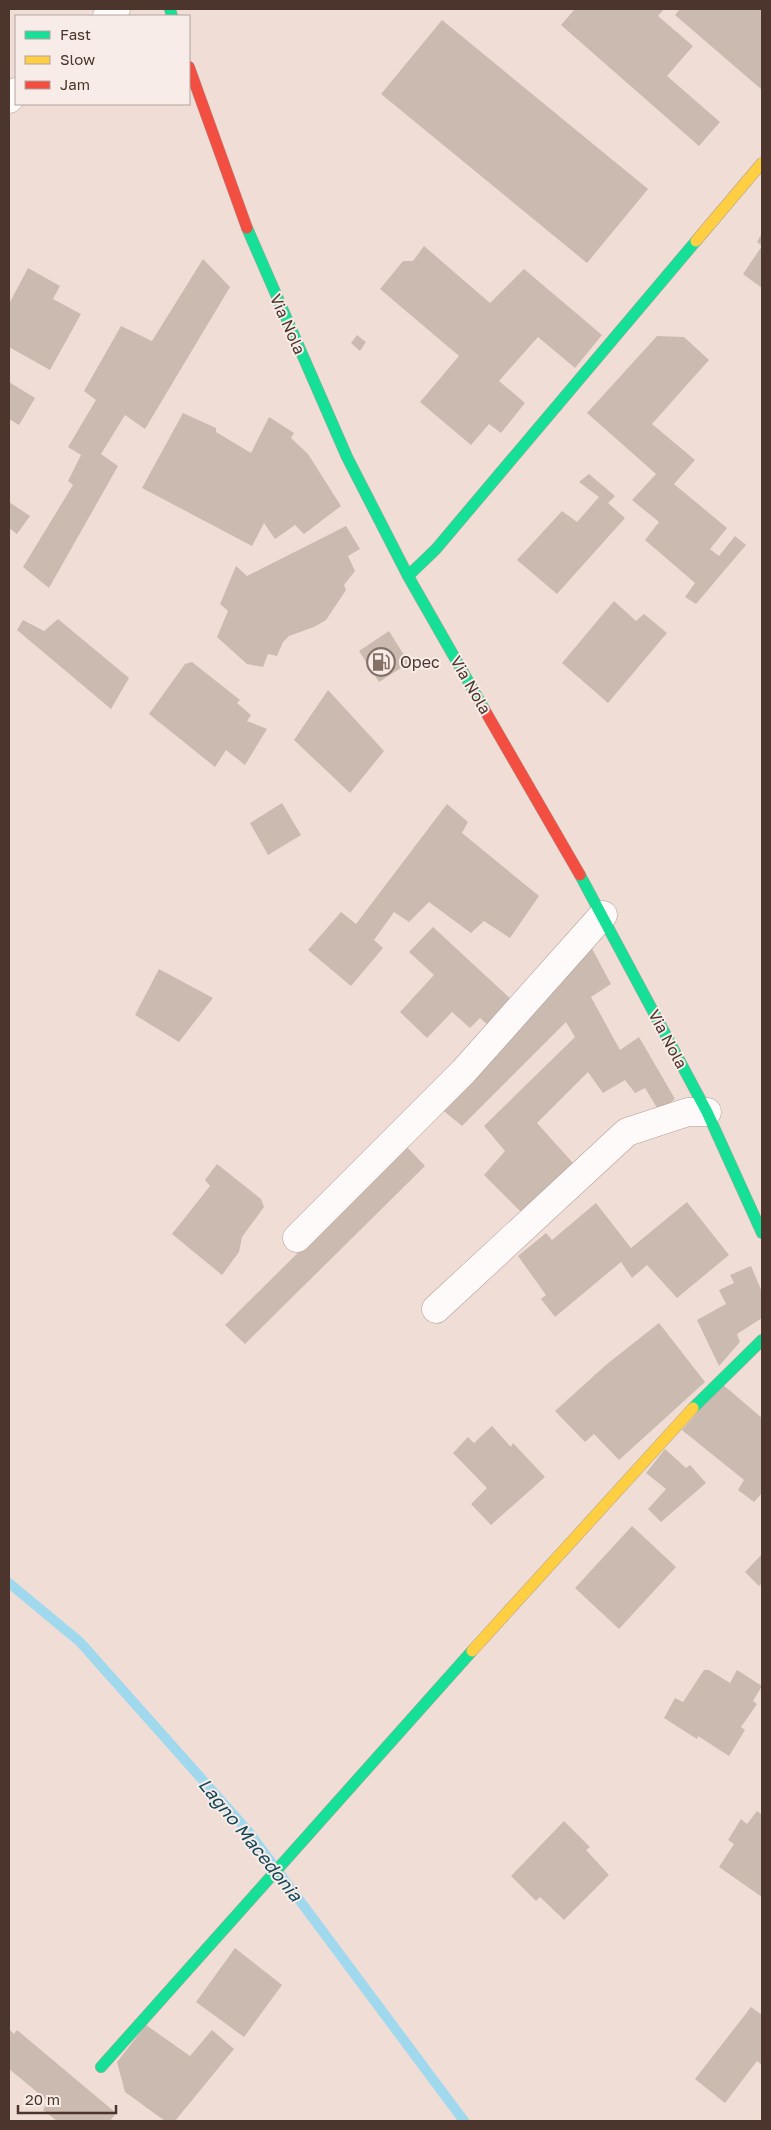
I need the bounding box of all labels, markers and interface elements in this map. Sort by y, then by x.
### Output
legend [15,15,190,105]
text: Fast [60,25,91,43]
text: Slow [60,50,95,68]
text: Jam [60,75,90,93]
street label: Via Nola [266,291,310,357]
fuel station icon: Opec [366,647,396,677]
place label: Opec [400,652,440,672]
street label: Via Nola [446,652,496,718]
street label: Via Nola [644,1006,692,1072]
water label: Lagno Macedonia [194,1773,308,1906]
scale bar [18,2082,115,2114]
text: 20 m [25,2090,60,2108]

